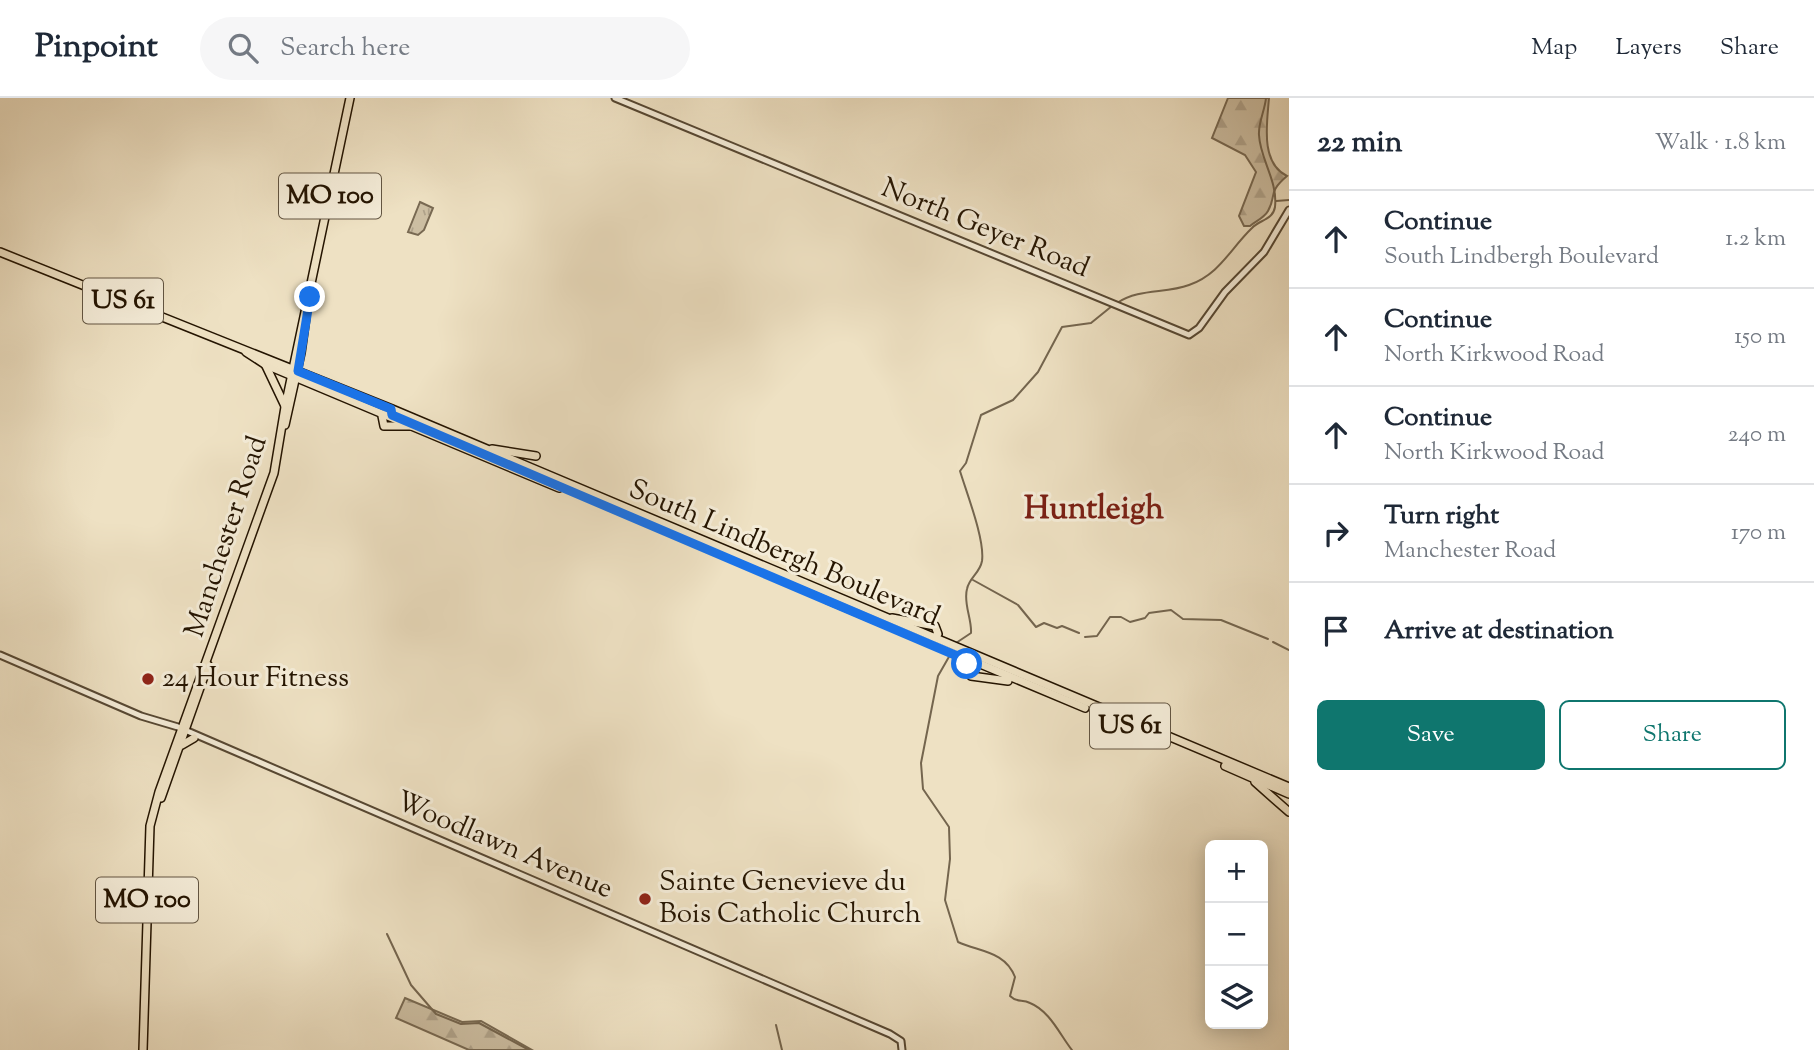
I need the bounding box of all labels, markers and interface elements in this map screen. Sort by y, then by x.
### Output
search box [200,17,690,80]
text: Pinpoint [35,24,158,72]
icon: search [224,29,262,67]
text: Search here [280,30,410,67]
text: Map [1531,31,1577,65]
text: Layers [1615,31,1682,65]
text: Share [1720,31,1779,65]
text: 22 min [1317,122,1403,165]
text: Walk · 1.8 km [1655,127,1786,160]
street label: North Geyer Road [875,169,1095,289]
road number: MO 100 [279,174,381,218]
text: Continue [1384,204,1492,241]
icon: ahead [1317,220,1355,258]
text: 1.2 km [1725,223,1786,256]
text: South Lindbergh Boulevard [1384,241,1659,274]
road number: US 61 [83,278,163,324]
route end [294,281,325,312]
text: Continue [1384,302,1492,339]
icon: ahead [1317,318,1355,356]
text: 150 m [1734,321,1786,354]
text: North Kirkwood Road [1384,339,1604,372]
text: Continue [1384,400,1492,437]
icon: ahead [1317,416,1355,454]
text: 240 m [1728,419,1786,452]
street label: Manchester Road [176,431,278,643]
text: North Kirkwood Road [1384,437,1604,470]
street label: South Lindbergh Boulevard [622,470,946,638]
district label: Huntleigh [1024,487,1164,533]
text: Turn right [1384,498,1499,535]
icon: right [1317,514,1355,552]
text: 170 m [1731,517,1786,550]
text: Manchester Road [1384,535,1556,568]
icon: arrive [1317,612,1355,650]
text: Arrive at destination [1384,613,1614,650]
route start [951,648,982,679]
place label: 24 Hour Fitness [162,659,349,699]
marker: 24 Hour Fitness [140,671,156,687]
button: Save [1317,700,1545,770]
button: Share [1559,700,1786,770]
road number: US 61 [1090,704,1170,748]
street label: Woodlawn Avenue [389,782,619,910]
map controls [1205,840,1268,1029]
button: + [1205,840,1268,903]
place label: Sainte Genevieve du Bois Catholic Church [659,863,921,935]
road number: MO 100 [96,878,198,922]
marker: Sainte Genevieve du Bois Catholic Church [637,891,653,907]
button: − [1205,903,1268,966]
button: layers [1205,966,1268,1029]

